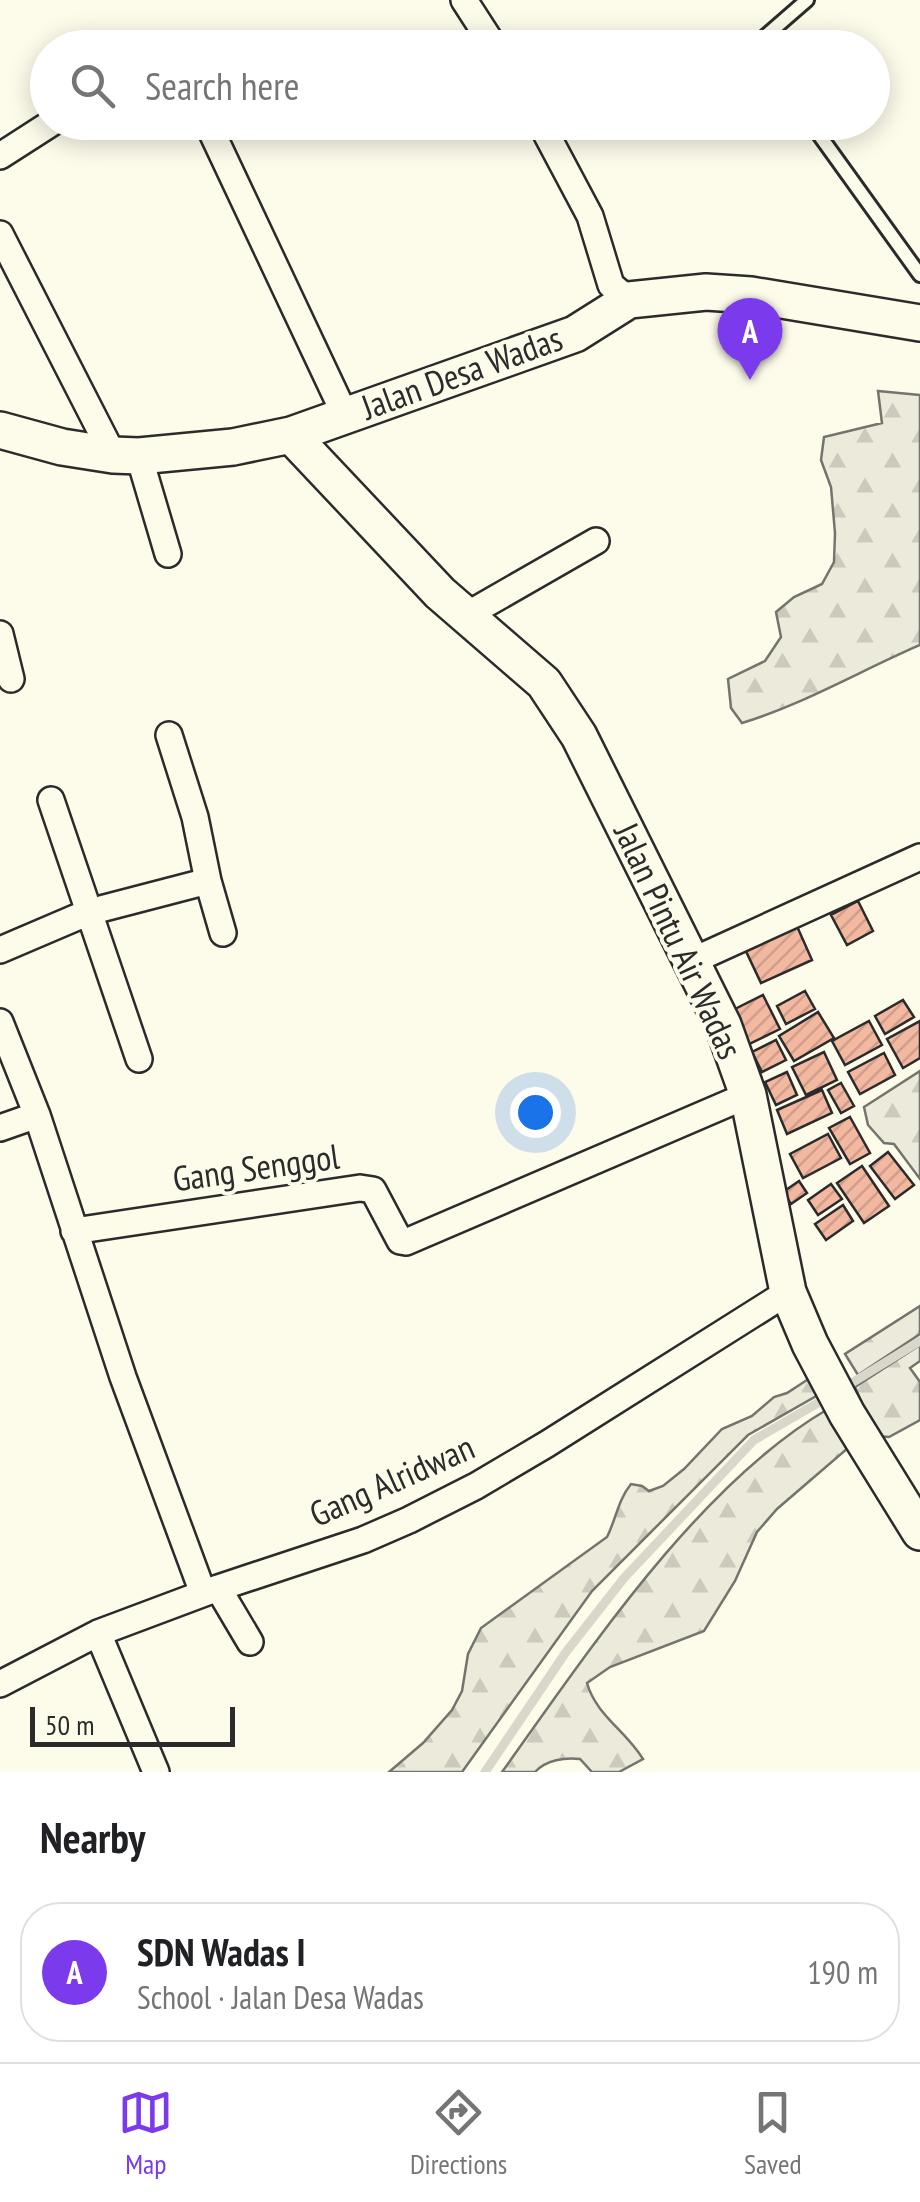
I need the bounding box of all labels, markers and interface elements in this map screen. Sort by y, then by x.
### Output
search box [30,30,890,140]
icon: search [65,58,120,113]
text: Search here [145,61,299,110]
pin: A [718,298,782,380]
street label: Jalan Desa Wadas [354,314,568,430]
street label: Jalan Pintu Air Wadas [604,814,754,1066]
your location [510,1087,561,1138]
street label: Gang Senggol [170,1133,342,1201]
street label: Gang Alridwan [302,1423,481,1537]
scale bar [30,1702,235,1746]
text: 50 m [45,1706,94,1743]
text: Nearby [40,1810,145,1865]
text: SDN Wadas I [137,1927,306,1976]
text: A [66,1951,83,1993]
text: 190 m [807,1951,878,1993]
text: School · Jalan Desa Wadas [137,1976,424,2018]
tab: Map [118,2085,173,2182]
tab: Directions [410,2085,507,2182]
tab: Saved [744,2085,802,2182]

